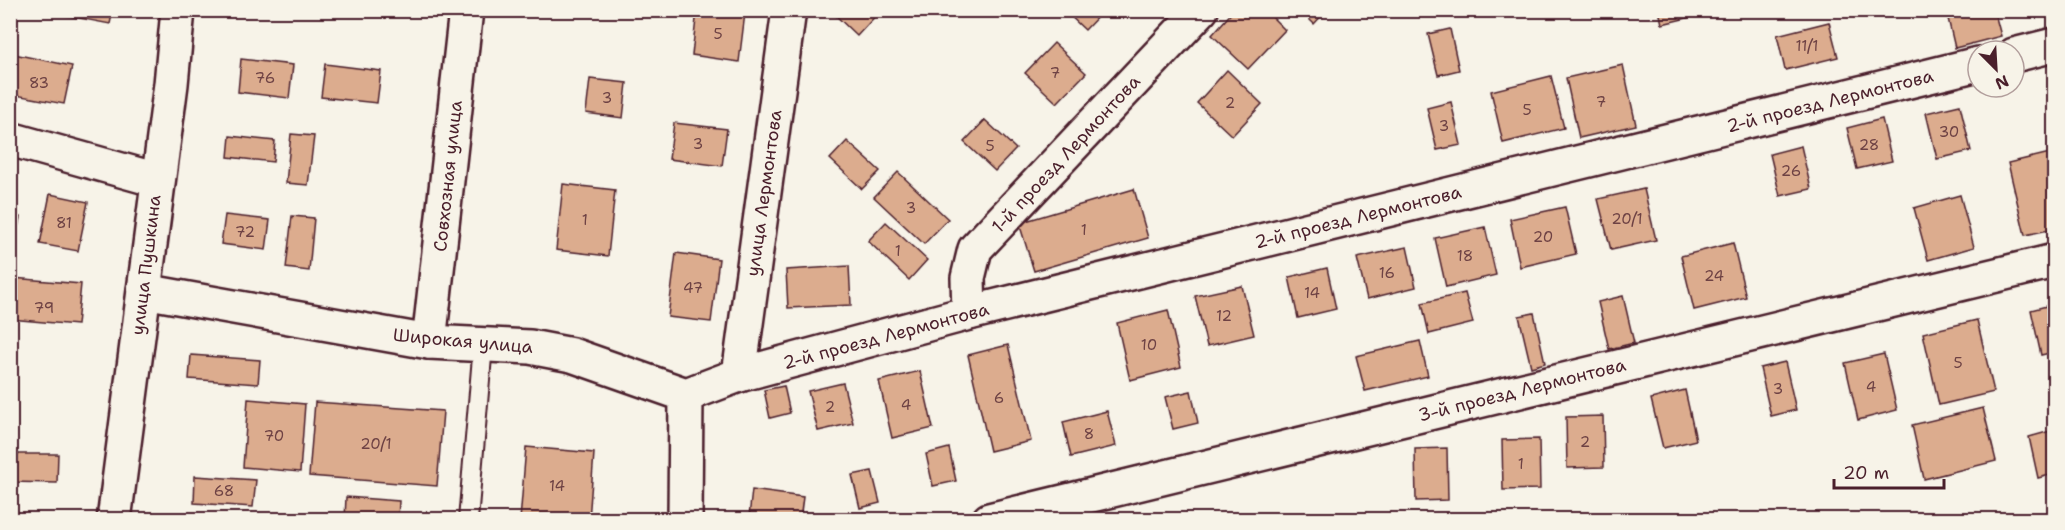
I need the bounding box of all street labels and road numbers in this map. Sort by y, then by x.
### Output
street label: 2-й проезд Лермонтова [1724,64,1936,138]
street label: 1-й проезд Лермонтова [987,71,1145,237]
street label: Совхозная улица [428,99,468,253]
street label: улица Лермонтова [740,108,788,278]
street label: 2-й проезд Лермонтова [1252,180,1464,254]
street label: улица Пушкина [125,193,167,337]
street label: 2-й проезд Лермонтова [780,297,992,375]
street label: Широкая улица [392,323,534,359]
street label: 3-й проезд Лермонтова [1416,353,1628,427]

